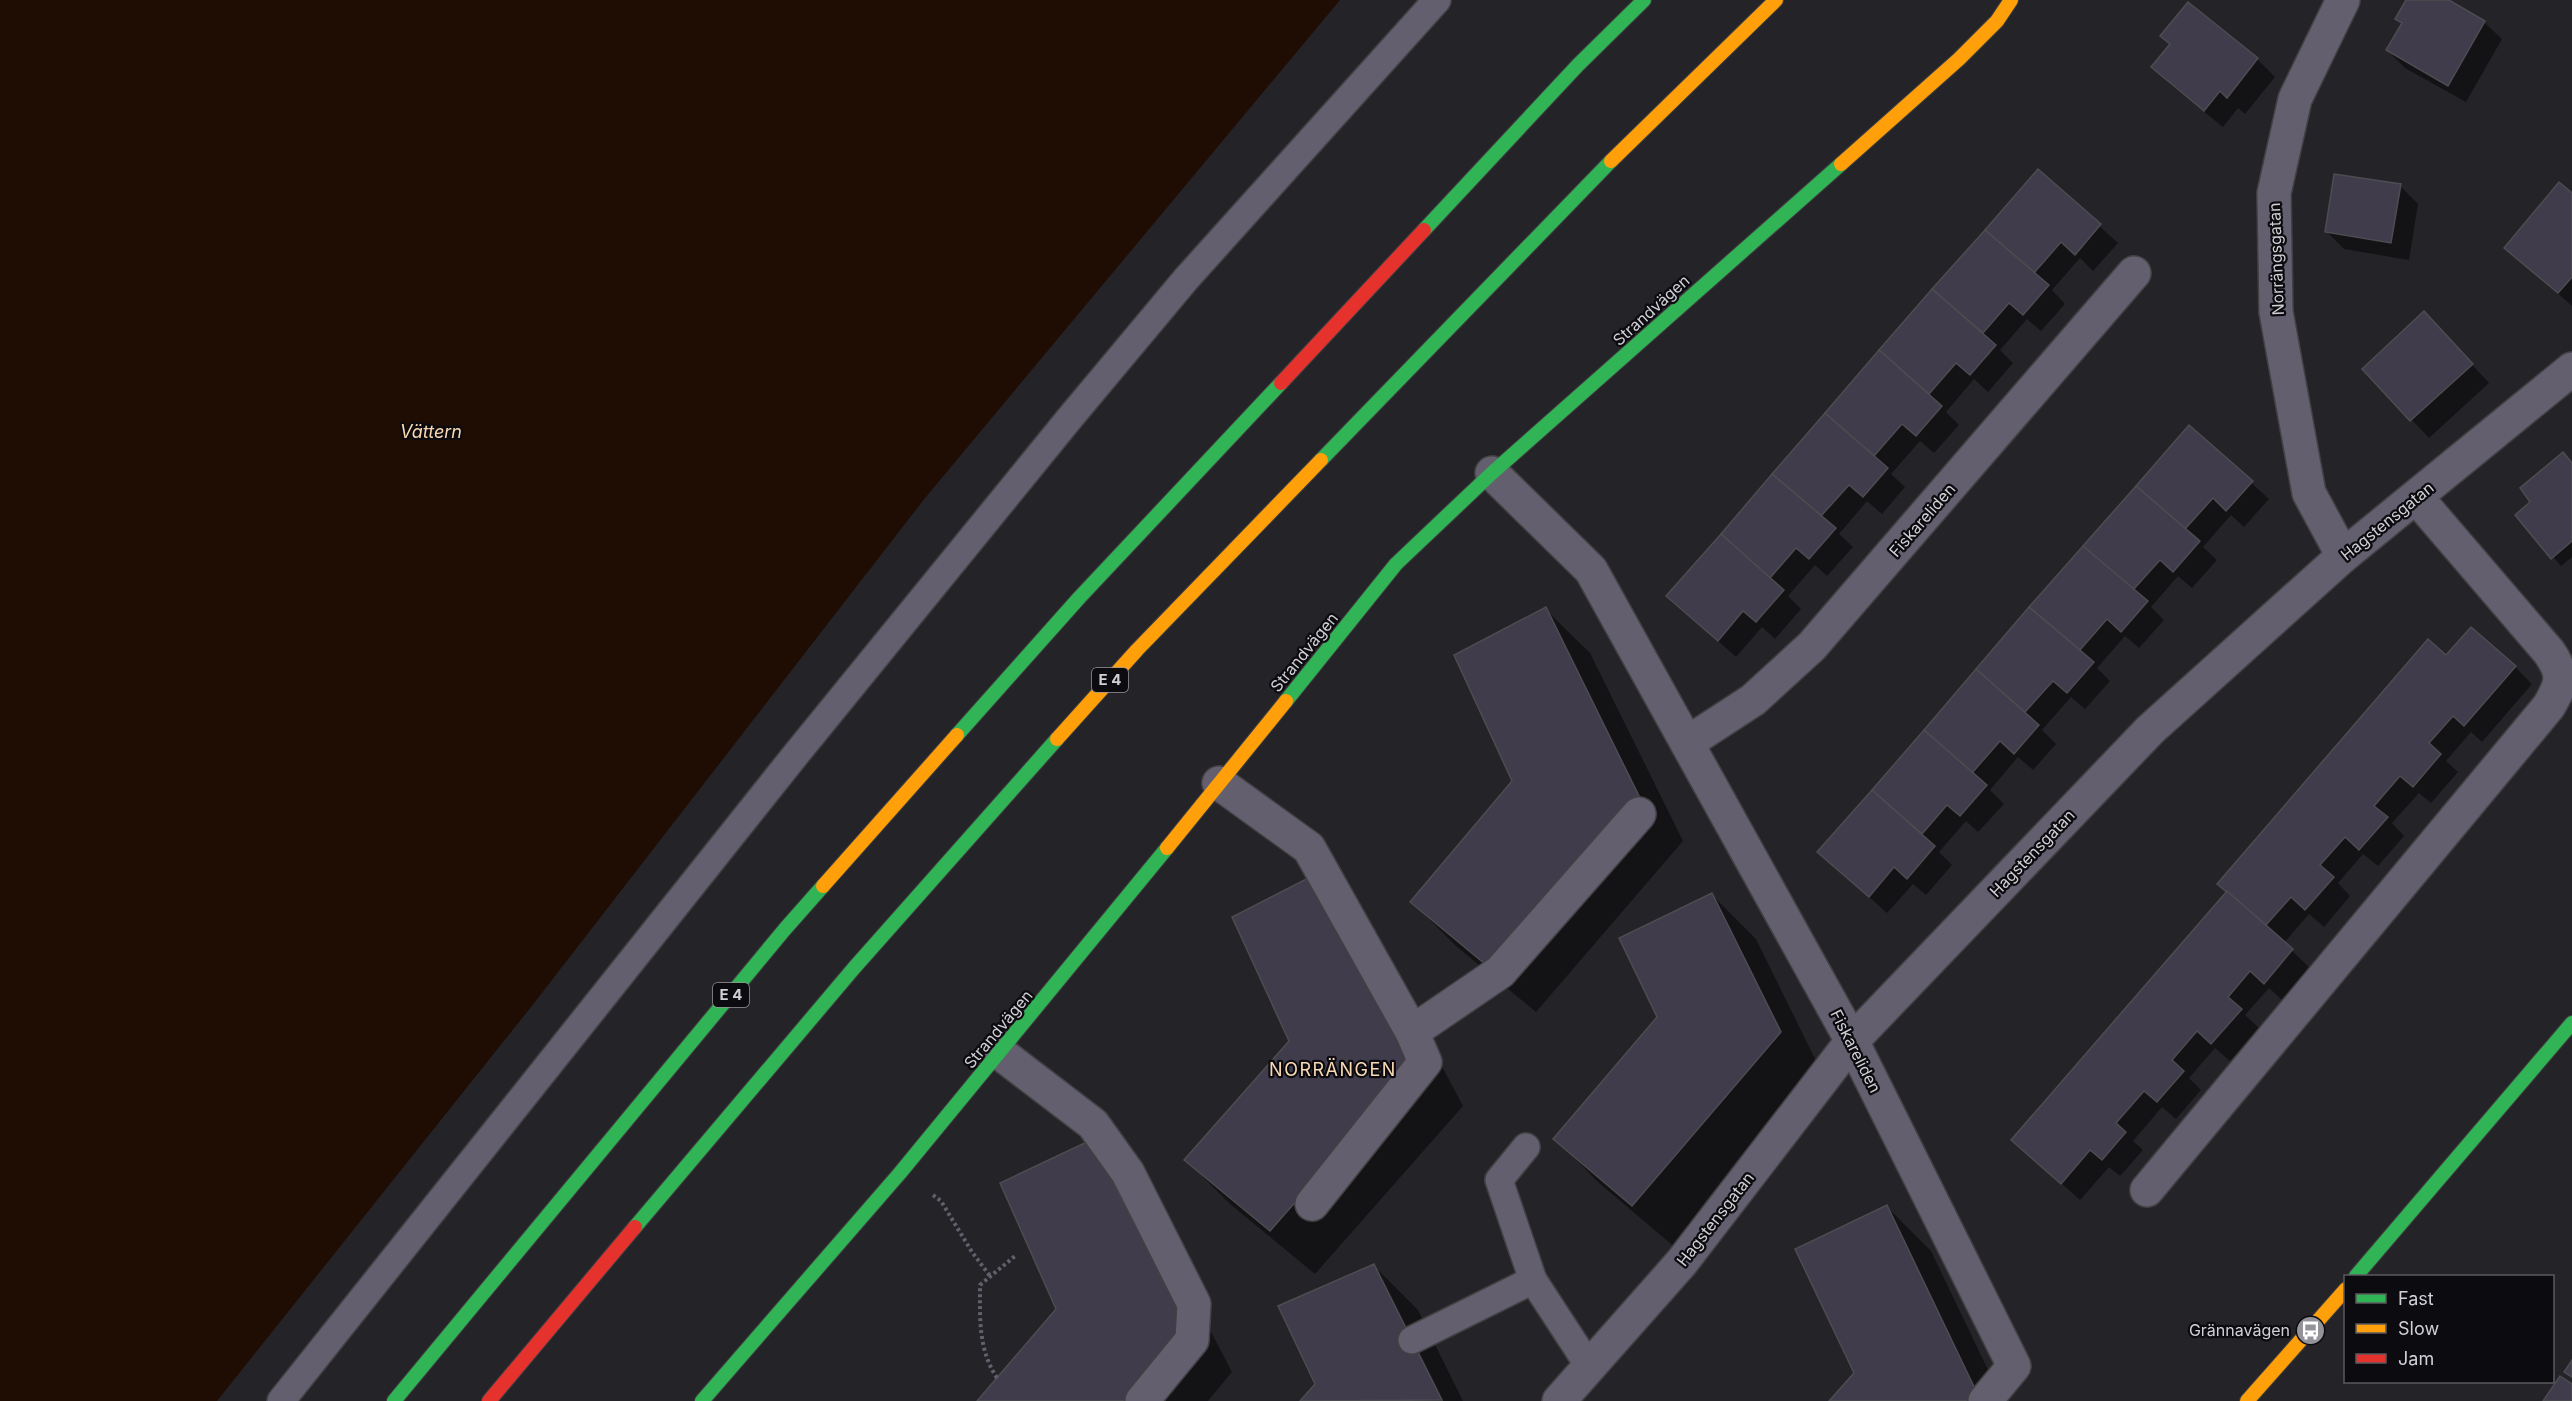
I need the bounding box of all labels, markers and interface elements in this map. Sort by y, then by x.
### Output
street label: Norrängsgatan [2264,202,2288,316]
street label: Strandvägen [1609,270,1693,350]
water label: Vättern [400,421,462,442]
street label: Hagstensgatan [2336,477,2438,565]
street label: Fiskareliden [1885,479,1959,561]
street label: Strandvägen [1266,608,1342,696]
road number: E 4 [1092,668,1128,692]
street label: Hagstensgatan [1985,805,2079,901]
road number: E 4 [713,983,749,1007]
street label: Strandvägen [959,986,1037,1072]
street label: Fiskareliden [1826,1006,1886,1096]
district label: NORRÄNGEN [1269,1058,1397,1080]
street label: Hagstensgatan [1672,1168,1758,1270]
legend [2344,1275,2554,1383]
text: Fast [2398,1288,2434,1309]
bus stop icon: Grännavägen [2295,1314,2327,1346]
text: Slow [2398,1318,2439,1339]
place label: Grännavägen [2189,1320,2290,1340]
text: Jam [2398,1348,2434,1369]

